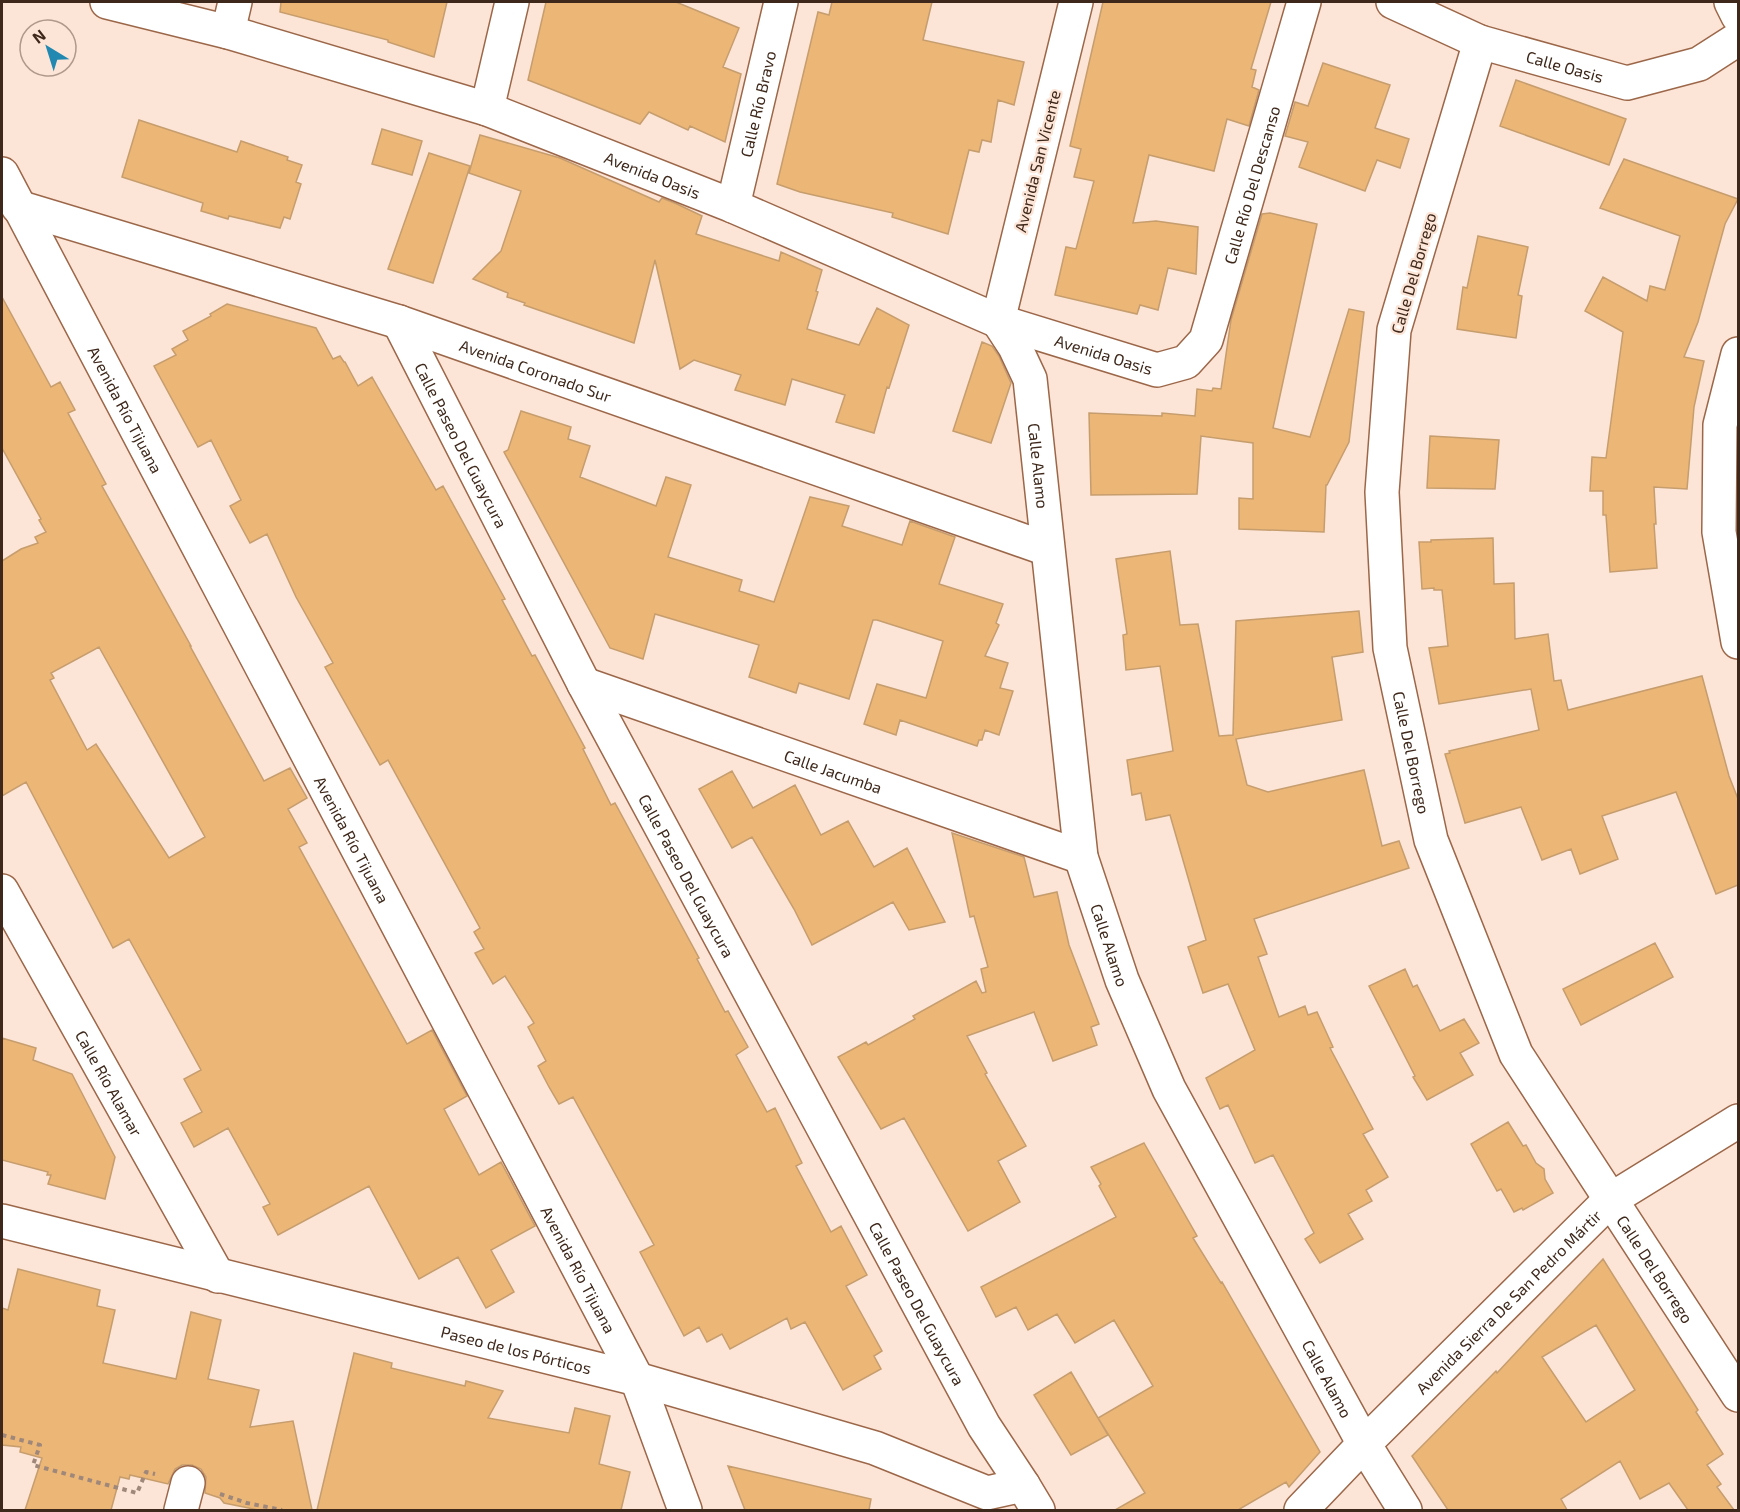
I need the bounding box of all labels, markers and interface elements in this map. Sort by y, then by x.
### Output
north arrow [18,18,78,78]
text: N [28,25,49,47]
street label: Calle Oasis [1524,46,1606,86]
street label: Calle Río Bravo [735,49,779,159]
street label: Avenida San Vicente [1010,88,1064,234]
street label: Calle Río Del Descanso [1219,103,1283,266]
street label: Avenida Oasis [602,147,703,202]
street label: Calle Del Borrego [1387,210,1439,336]
street label: Avenida Oasis [1053,330,1155,378]
street label: Avenida Coronado Sur [457,335,615,405]
street label: Avenida Río Tijuana [85,343,167,476]
street label: Calle Paseo Del Guaycura [412,359,512,531]
street label: Calle Alamo [1025,422,1053,509]
street label: Calle Del Borrego [1390,689,1435,816]
street label: Calle Jacumba [782,745,885,797]
street label: Avenida Río Tijuana [311,773,394,906]
street label: Calle Paseo Del Guaycura [635,790,739,960]
street label: Calle Alamo [1088,901,1133,989]
street label: Calle Río Alamar [72,1027,147,1140]
street label: Avenida Río Tijuana [538,1202,620,1336]
street label: Avenida Sierra De San Pedro Mártir [1411,1205,1605,1397]
street label: Calle Del Borrego [1614,1211,1698,1326]
street label: Calle Paseo Del Guaycura [866,1218,970,1388]
street label: Paseo de los Pórticos [439,1321,594,1377]
street label: Calle Alamo [1299,1336,1357,1421]

